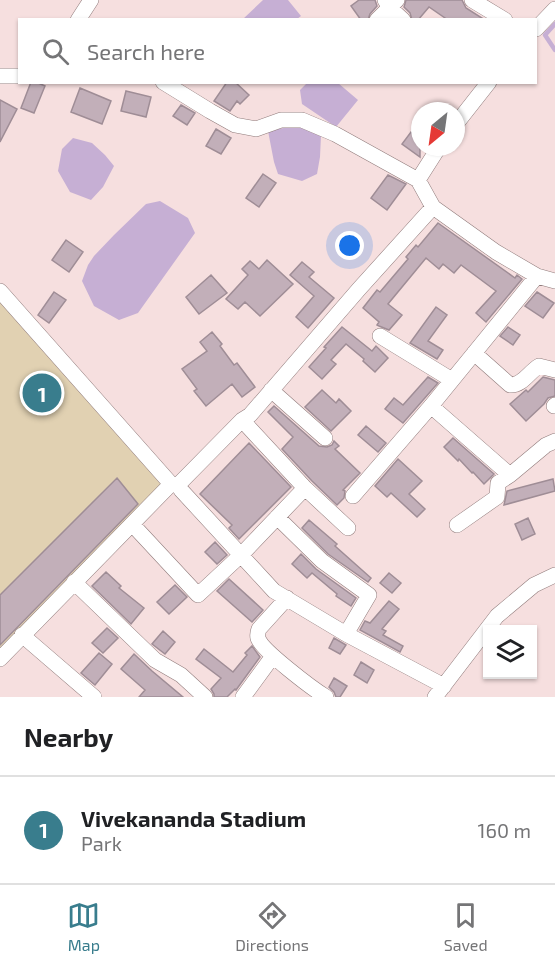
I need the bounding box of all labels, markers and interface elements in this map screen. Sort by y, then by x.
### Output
search box [18,18,537,84]
icon: search [39,35,72,68]
text: Search here [87,38,205,64]
north arrow [411,102,465,156]
your location [335,231,364,260]
pin: 1 [22,370,62,416]
map controls [483,625,537,679]
button: layers [483,625,537,679]
text: Nearby [24,721,113,752]
text: Vivekananda Stadium [81,805,306,831]
text: 1 [39,818,48,842]
text: 160 m [478,818,531,842]
text: Park [81,831,122,855]
tab: Map [67,899,100,954]
tab: Directions [235,899,309,954]
tab: Saved [444,899,488,954]

